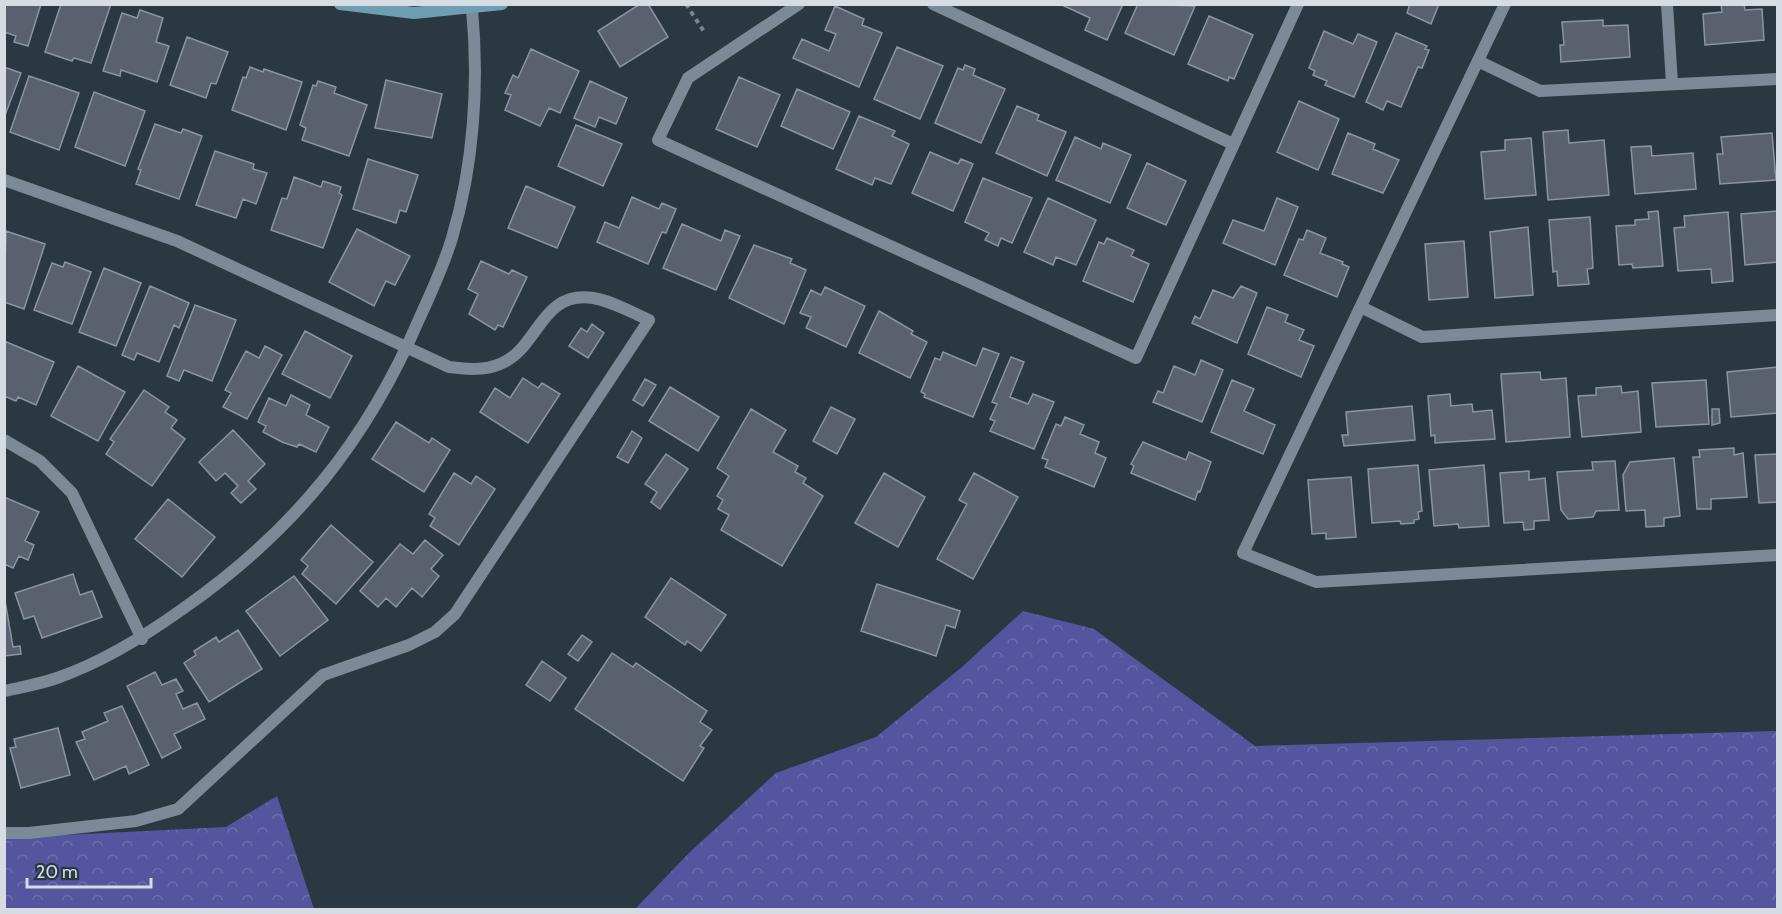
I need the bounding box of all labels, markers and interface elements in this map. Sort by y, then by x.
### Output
scale bar [27,851,152,889]
text: 20 m [36,861,78,883]

